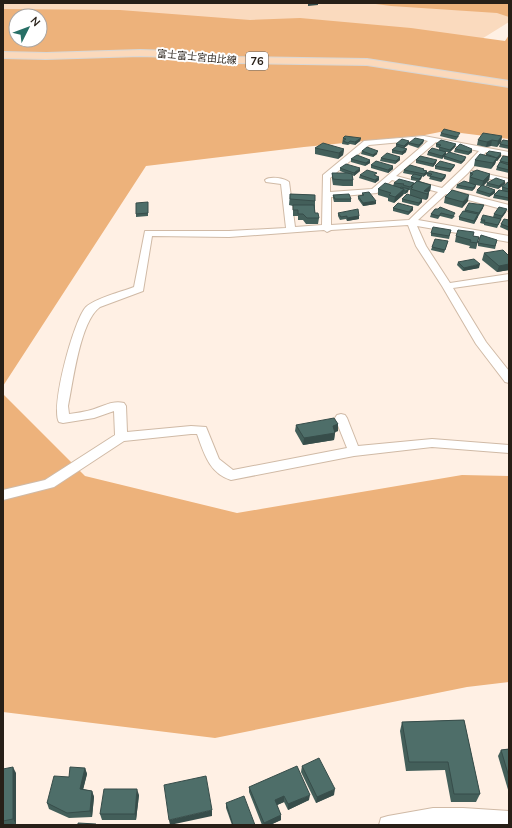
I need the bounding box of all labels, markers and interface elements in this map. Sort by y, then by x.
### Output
north arrow [8,8,48,48]
text: N [27,14,43,29]
street label: 富士富士宮由比線 [157,47,237,67]
road number: 76 [246,52,268,70]

